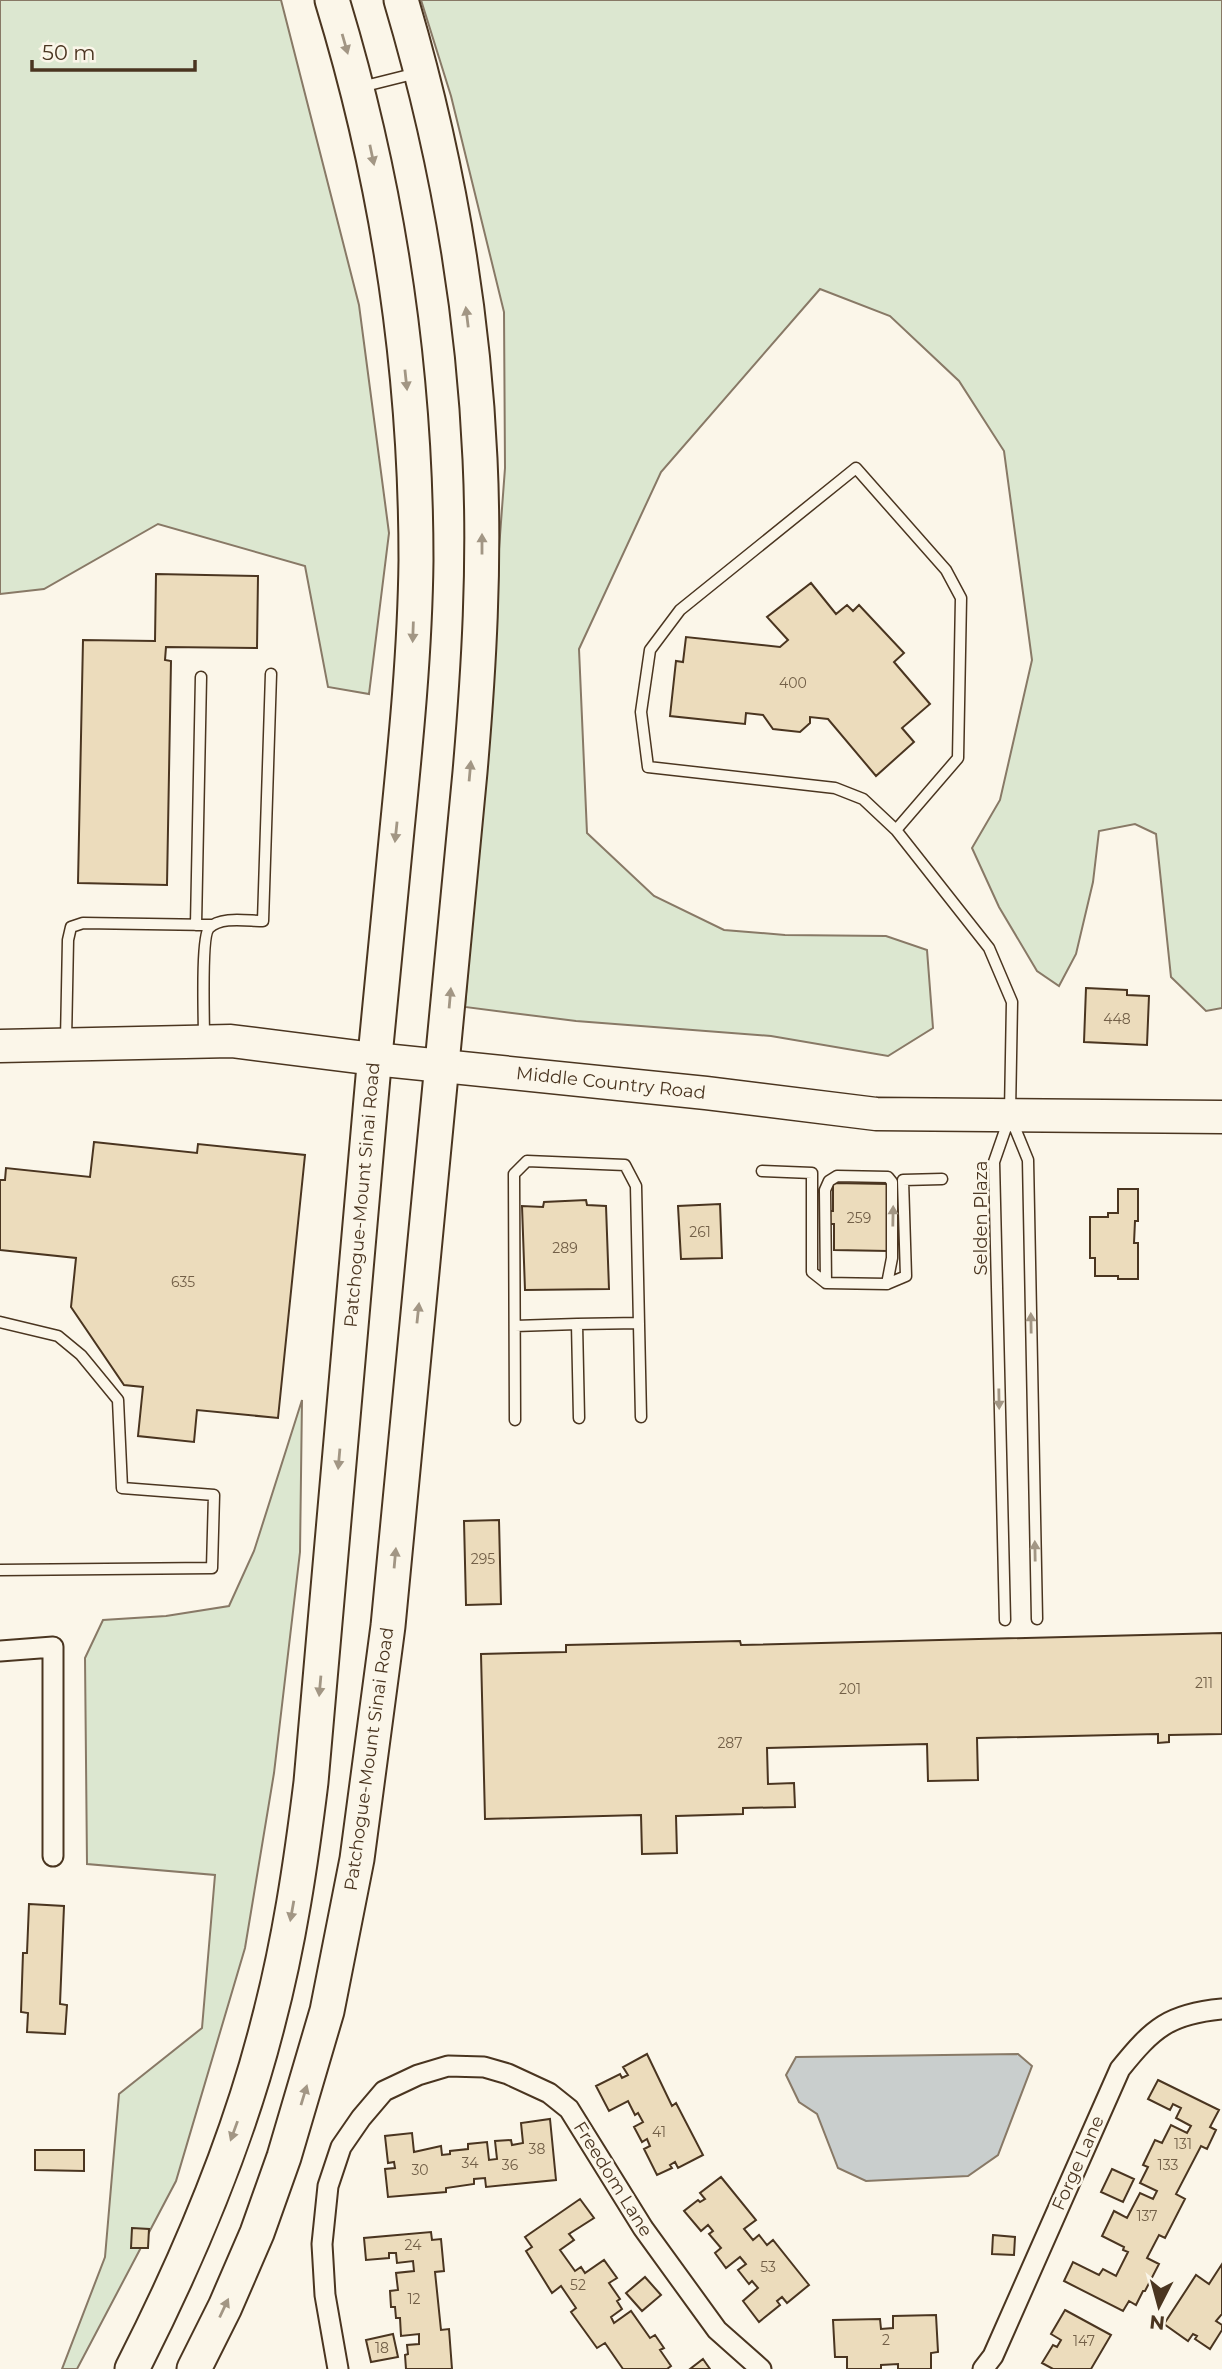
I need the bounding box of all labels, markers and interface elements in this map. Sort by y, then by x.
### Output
scale bar [32,28,194,72]
one-way arrow [340,34,350,55]
text: 50 m [42,40,96,65]
one-way arrow [366,144,377,166]
one-way arrow [462,306,473,328]
one-way arrow [401,369,412,391]
one-way arrow [476,533,488,555]
one-way arrow [408,622,419,644]
house number: 400 [779,674,807,692]
one-way arrow [465,760,476,782]
one-way arrow [391,821,402,843]
one-way arrow [444,987,455,1009]
house number: 448 [1103,1010,1131,1028]
street label: Patchogue-Mount Sinai Road [339,1061,385,1329]
street label: Middle Country Road [515,1062,707,1104]
street label: Selden Plaza [970,1161,992,1275]
one-way arrow [887,1205,898,1227]
house number: 259 [847,1209,871,1227]
house number: 261 [689,1223,711,1241]
house number: 289 [552,1239,578,1257]
house number: 635 [171,1273,195,1291]
one-way arrow [413,1302,424,1324]
one-way arrow [1025,1312,1037,1334]
one-way arrow [993,1389,1004,1411]
one-way arrow [333,1448,344,1470]
one-way arrow [1030,1539,1041,1561]
one-way arrow [390,1547,401,1569]
house number: 295 [471,1550,495,1568]
street label: Patchogue-Mount Sinai Road [340,1626,398,1892]
house number: 211 [1195,1674,1213,1692]
one-way arrow [314,1675,325,1697]
house number: 201 [839,1680,861,1698]
house number: 287 [717,1734,743,1752]
one-way arrow [286,1900,297,1922]
one-way arrow [299,2084,310,2105]
street label: Forge Lane [1047,2112,1109,2214]
street label: Freedom Lane [569,2117,657,2241]
one-way arrow [228,2120,239,2141]
house number: 41 [652,2123,666,2141]
house number: 131 [1174,2135,1192,2153]
house number: 38 [529,2140,545,2158]
house number: 34 [461,2154,479,2172]
house number: 36 [502,2156,519,2174]
house number: 133 [1158,2156,1178,2174]
house number: 30 [411,2161,429,2179]
house number: 137 [1136,2207,1158,2225]
house number: 24 [405,2236,422,2254]
house number: 53 [760,2258,776,2276]
north arrow [1124,2271,1194,2341]
house number: 52 [570,2276,586,2294]
house number: 12 [407,2290,421,2308]
one-way arrow [218,2298,230,2318]
text: N [1148,2310,1166,2335]
house number: 2 [882,2331,890,2349]
house number: 147 [1073,2332,1095,2350]
house number: 18 [375,2339,389,2357]

